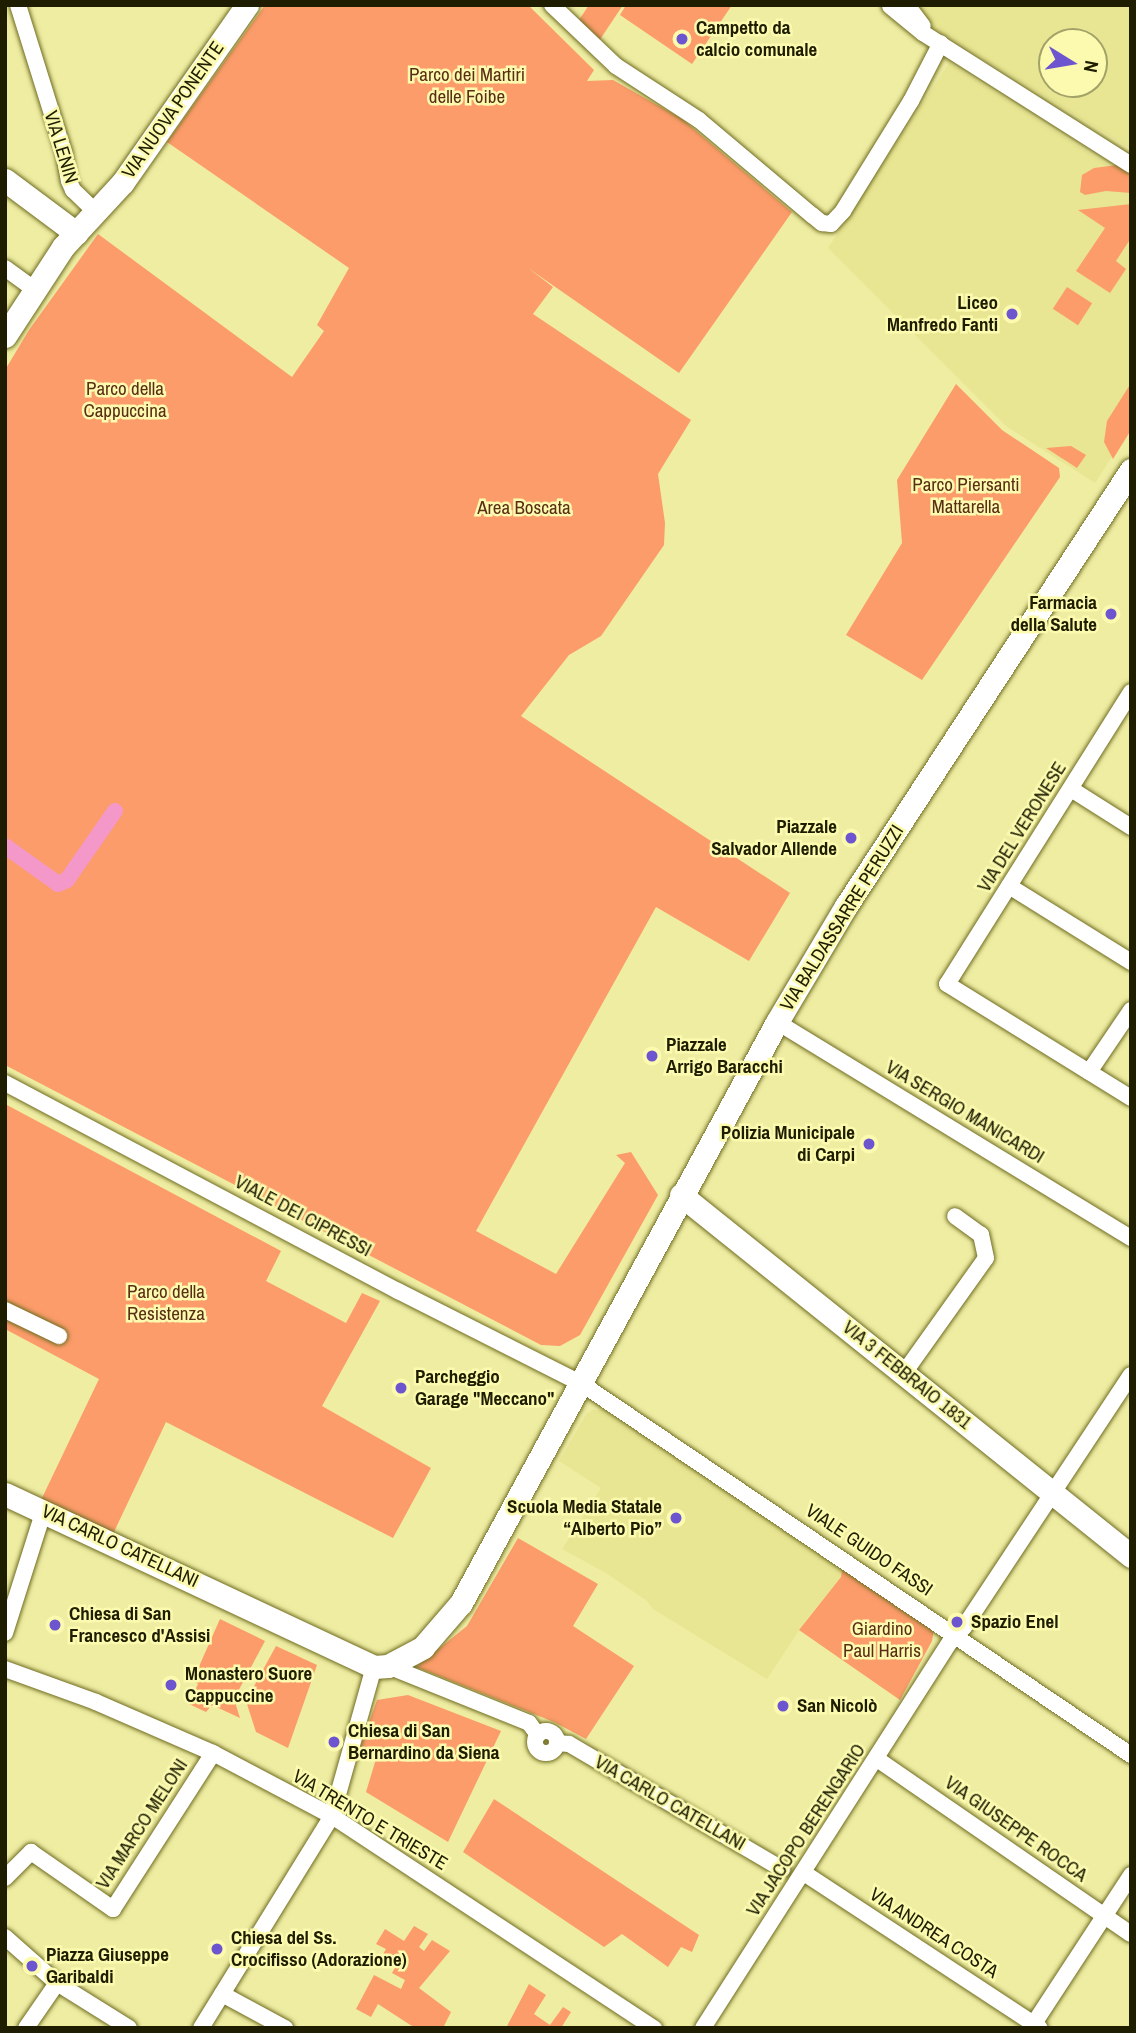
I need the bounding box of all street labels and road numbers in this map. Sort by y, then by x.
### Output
street label: VIA NUOVA PONENTE [117,37,229,183]
street label: VIA LENIN [39,108,83,186]
street label: VIA DEL VERONESE [972,757,1072,897]
street label: VIA BALDASSARRE PERUZZI [775,821,909,1015]
street label: VIA SERGIO MANICARDI [881,1055,1049,1169]
street label: VIALE DEI CIPRESSI [231,1170,375,1262]
street label: VIA 3 FEBBRAIO 1831 [838,1316,976,1434]
street label: VIA CARLO CATELLANI [38,1499,202,1593]
street label: VIALE GUIDO FASSI [801,1499,937,1601]
street label: VIA JACOPO BERENGARIO [742,1739,870,1921]
street label: VIA CARLO CATELLANI [590,1750,750,1856]
street label: VIA MARCO MELONI [91,1754,193,1894]
street label: VIA TRENTO E TRIESTE [288,1764,452,1876]
street label: VIA GIUSEPPE ROCCA [940,1771,1092,1887]
street label: VIA ANDREA COSTA [864,1882,1004,1984]

